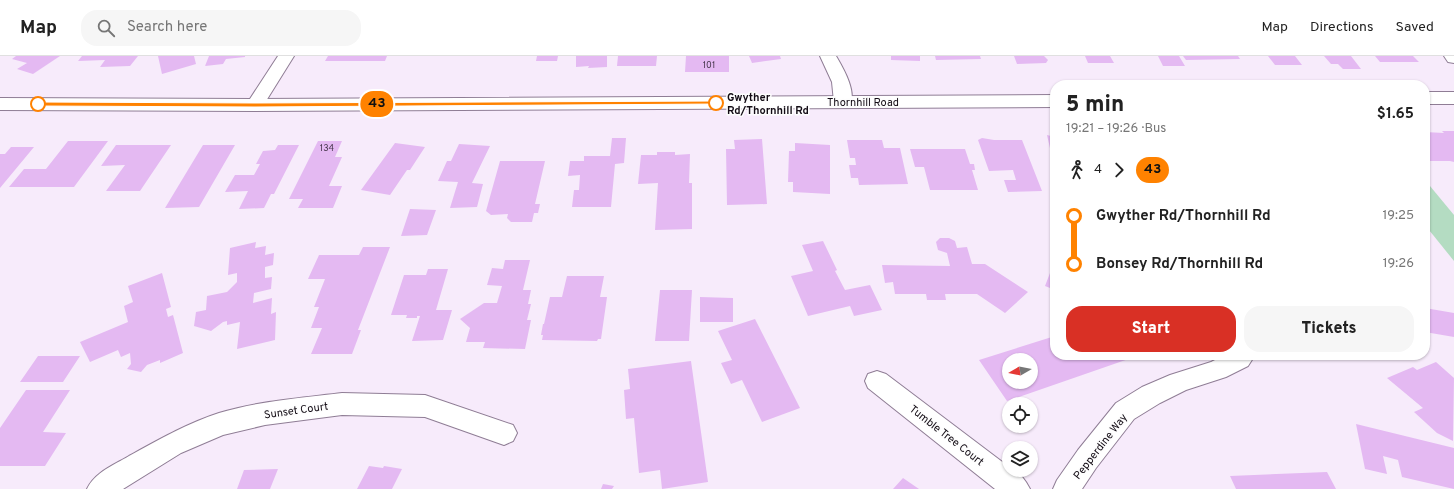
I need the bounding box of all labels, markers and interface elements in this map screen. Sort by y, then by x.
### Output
search box [81,10,361,46]
text: Map [20,16,57,40]
icon: search [95,17,117,39]
text: Search here [127,18,207,37]
text: Map [1262,19,1288,36]
text: Directions [1310,19,1374,36]
text: Saved [1396,19,1434,36]
house number: 101 [703,60,715,71]
line badge: 43 [359,91,395,117]
place label: Gwyther Rd/Thornhill Rd [727,91,809,118]
text: 5 min [1066,92,1124,119]
text: 43 [368,95,386,112]
marker: Gwyther Rd/Thornhill Rd [708,95,724,111]
unlabelled marker [30,96,46,112]
street label: Thornhill Road [827,96,899,110]
text: $1.65 [1377,105,1414,124]
text: 19:21 – 19:26 · Bus [1066,121,1166,137]
house number: 134 [320,143,335,154]
icon: walk [1066,159,1088,181]
icon: forward [1108,159,1130,181]
text: 43 [1144,161,1161,178]
text: 4 [1094,162,1102,178]
text: Gwyther Rd/Thornhill Rd [1096,207,1271,226]
text: 19:25 [1382,208,1414,224]
text: Bonsey Rd/Thornhill Rd [1096,255,1263,274]
text: 19:26 [1383,256,1414,272]
button: Start [1066,306,1236,352]
button: Tickets [1244,306,1414,352]
north arrow [1002,353,1038,389]
map controls [1002,353,1038,477]
button: locate [1002,397,1038,433]
street label: Sunset Court [263,400,329,422]
street label: Tumble Tree Court [906,402,987,469]
street label: Pepperdine Way [1071,411,1131,482]
button: layers [1002,441,1038,477]

